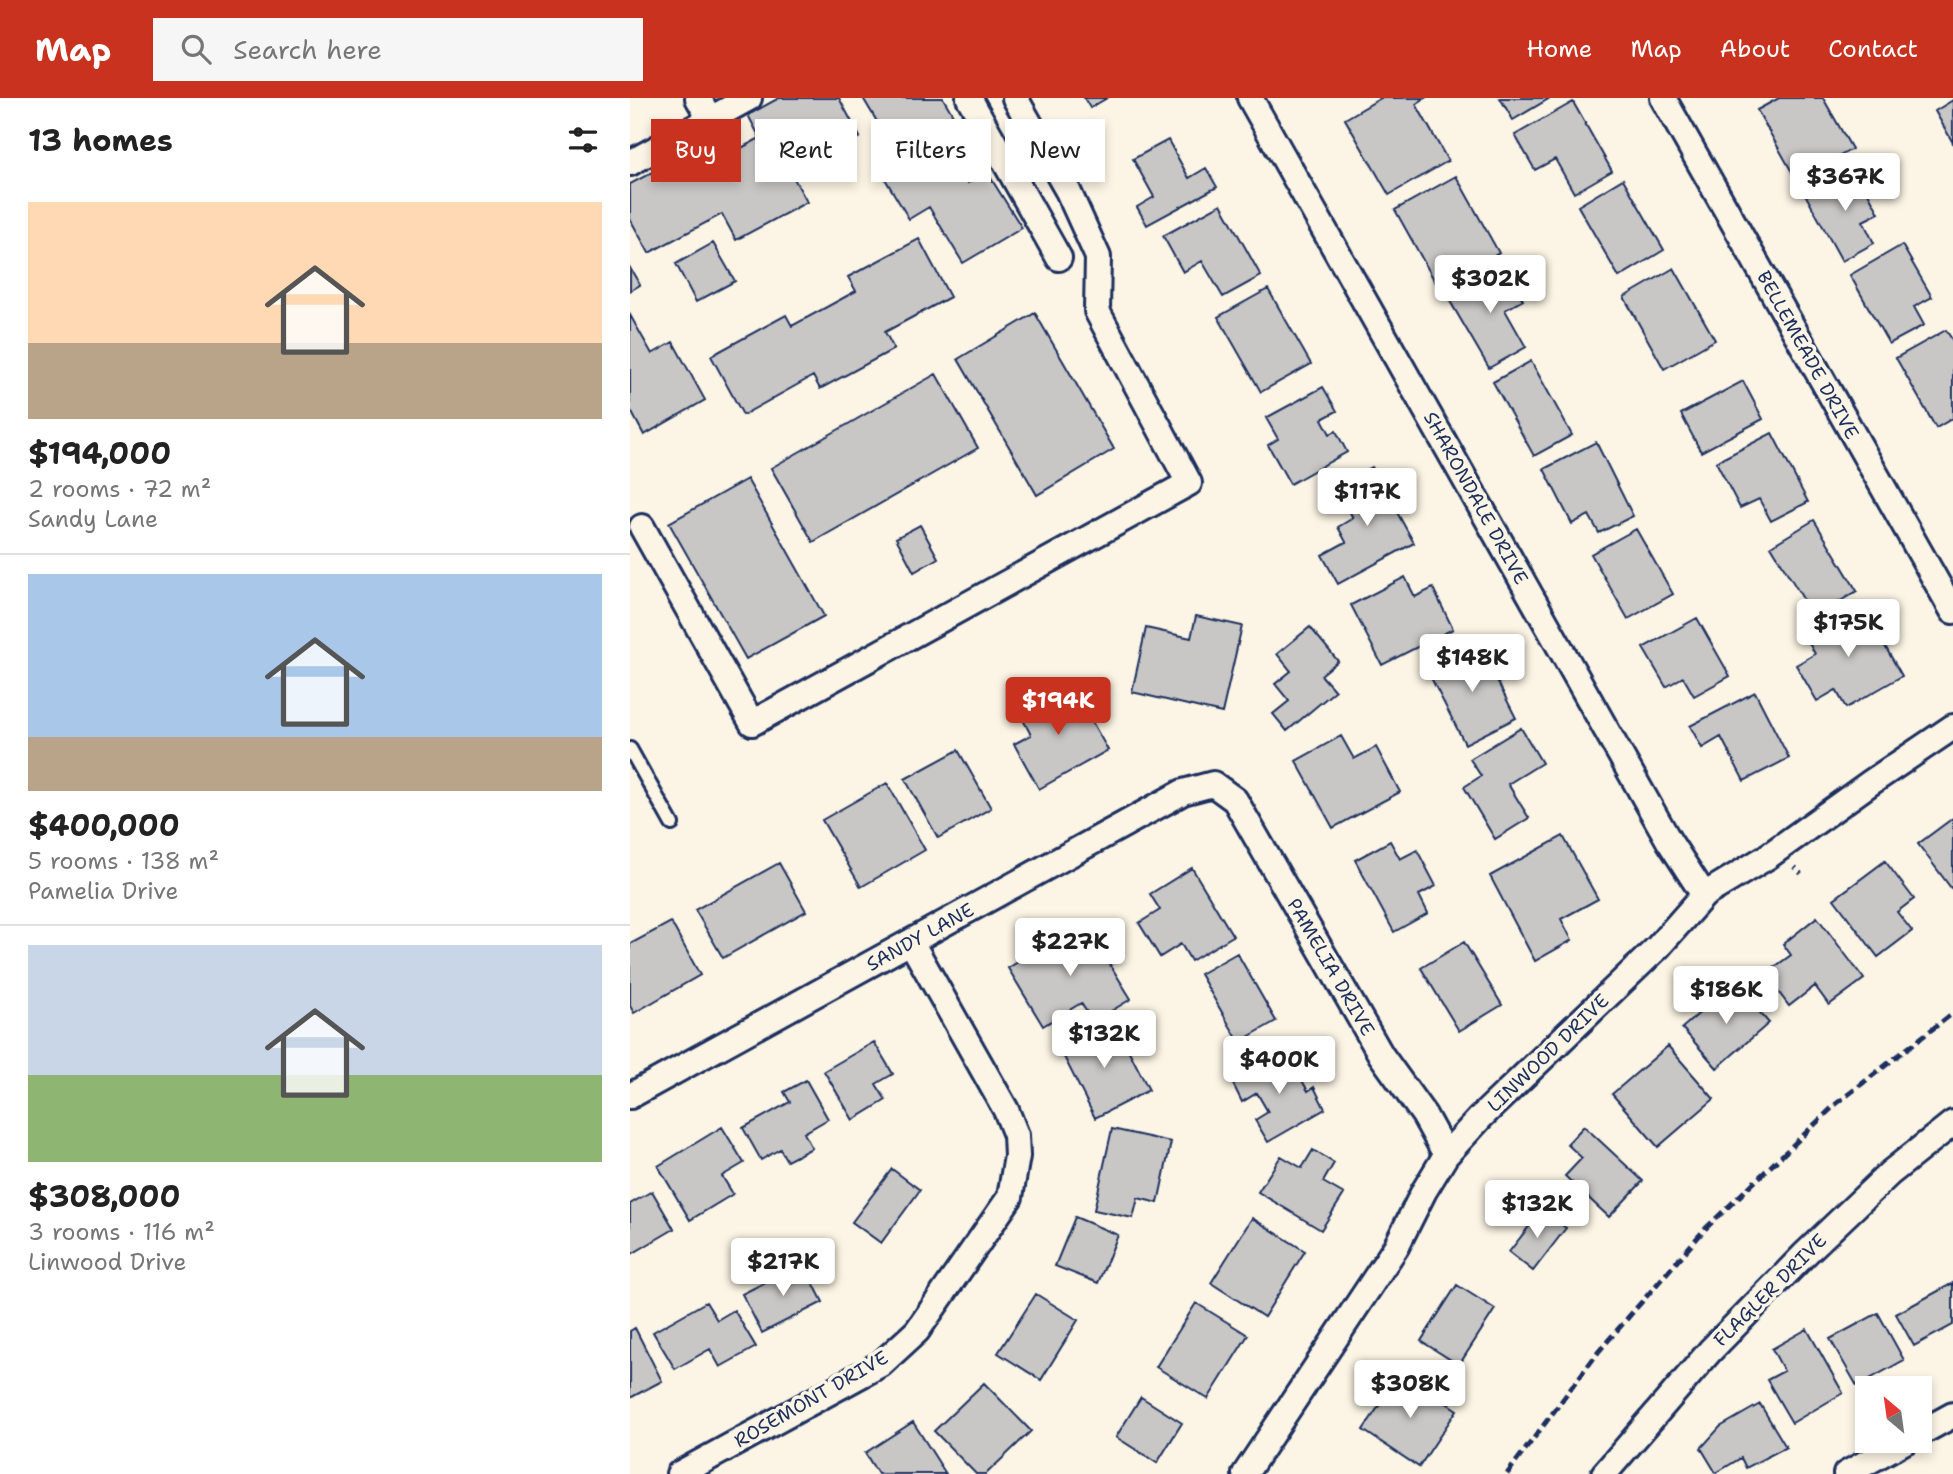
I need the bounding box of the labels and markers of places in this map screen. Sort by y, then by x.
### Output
pin: $367K [1796,153,1894,213]
pin: $302K [1441,256,1539,315]
pin: $117K [1318,468,1416,528]
pin: $175K [1799,600,1897,659]
pin: $148K [1423,634,1521,694]
pin: $194K [1009,678,1107,737]
pin: $227K [1021,918,1119,978]
pin: $186K [1677,967,1775,1026]
pin: $132K [1055,1010,1153,1070]
pin: $400K [1230,1037,1328,1096]
pin: $132K [1488,1180,1586,1240]
pin: $217K [734,1238,832,1298]
pin: $308K [1361,1360,1459,1420]

